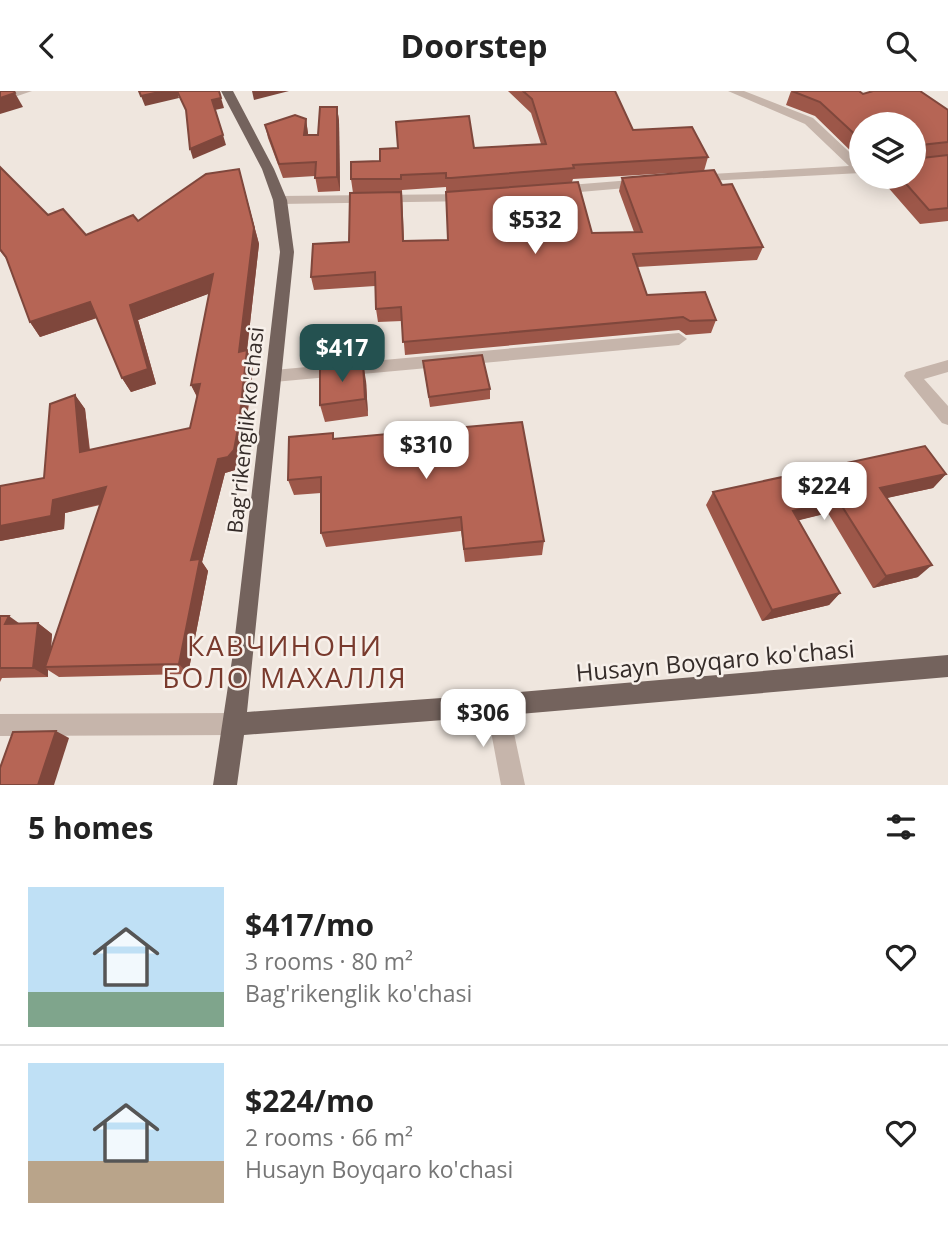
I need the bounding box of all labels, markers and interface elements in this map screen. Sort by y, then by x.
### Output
text: Doorstep [401,24,547,67]
icon: back [28,27,66,65]
icon: search [882,27,920,65]
map controls [849,112,926,189]
button: layers [849,112,926,189]
pin: $532 [494,197,576,256]
text: $532 [509,203,561,235]
pin: $417 [301,324,383,384]
street label: Bag'rikenglik ko'chasi [220,325,270,535]
text: $417 [316,331,368,363]
pin: $310 [385,421,467,481]
text: $310 [400,428,452,460]
pin: $224 [783,463,865,522]
text: $224 [798,469,850,501]
district label: КАВЧИНОНИ БОЛО МАХАЛЛЯ [162,626,408,696]
street label: Husayn Boyqaro ko'chasi [574,631,856,689]
pin: $306 [442,689,524,749]
text: $306 [457,696,509,728]
text: 5 homes [28,807,153,848]
icon: filters [882,808,920,846]
text: $417/mo [245,904,374,945]
icon: home [84,915,168,999]
icon: heart [882,938,920,976]
text: 3 rooms · 80 m² [245,945,413,977]
text: Bag'rikenglik ko'chasi [245,977,472,1009]
text: $224/mo [245,1080,374,1121]
icon: home [84,1091,168,1175]
icon: heart [882,1114,920,1152]
text: 2 rooms · 66 m² [245,1121,413,1153]
text: Husayn Boyqaro ko'chasi [245,1153,513,1185]

